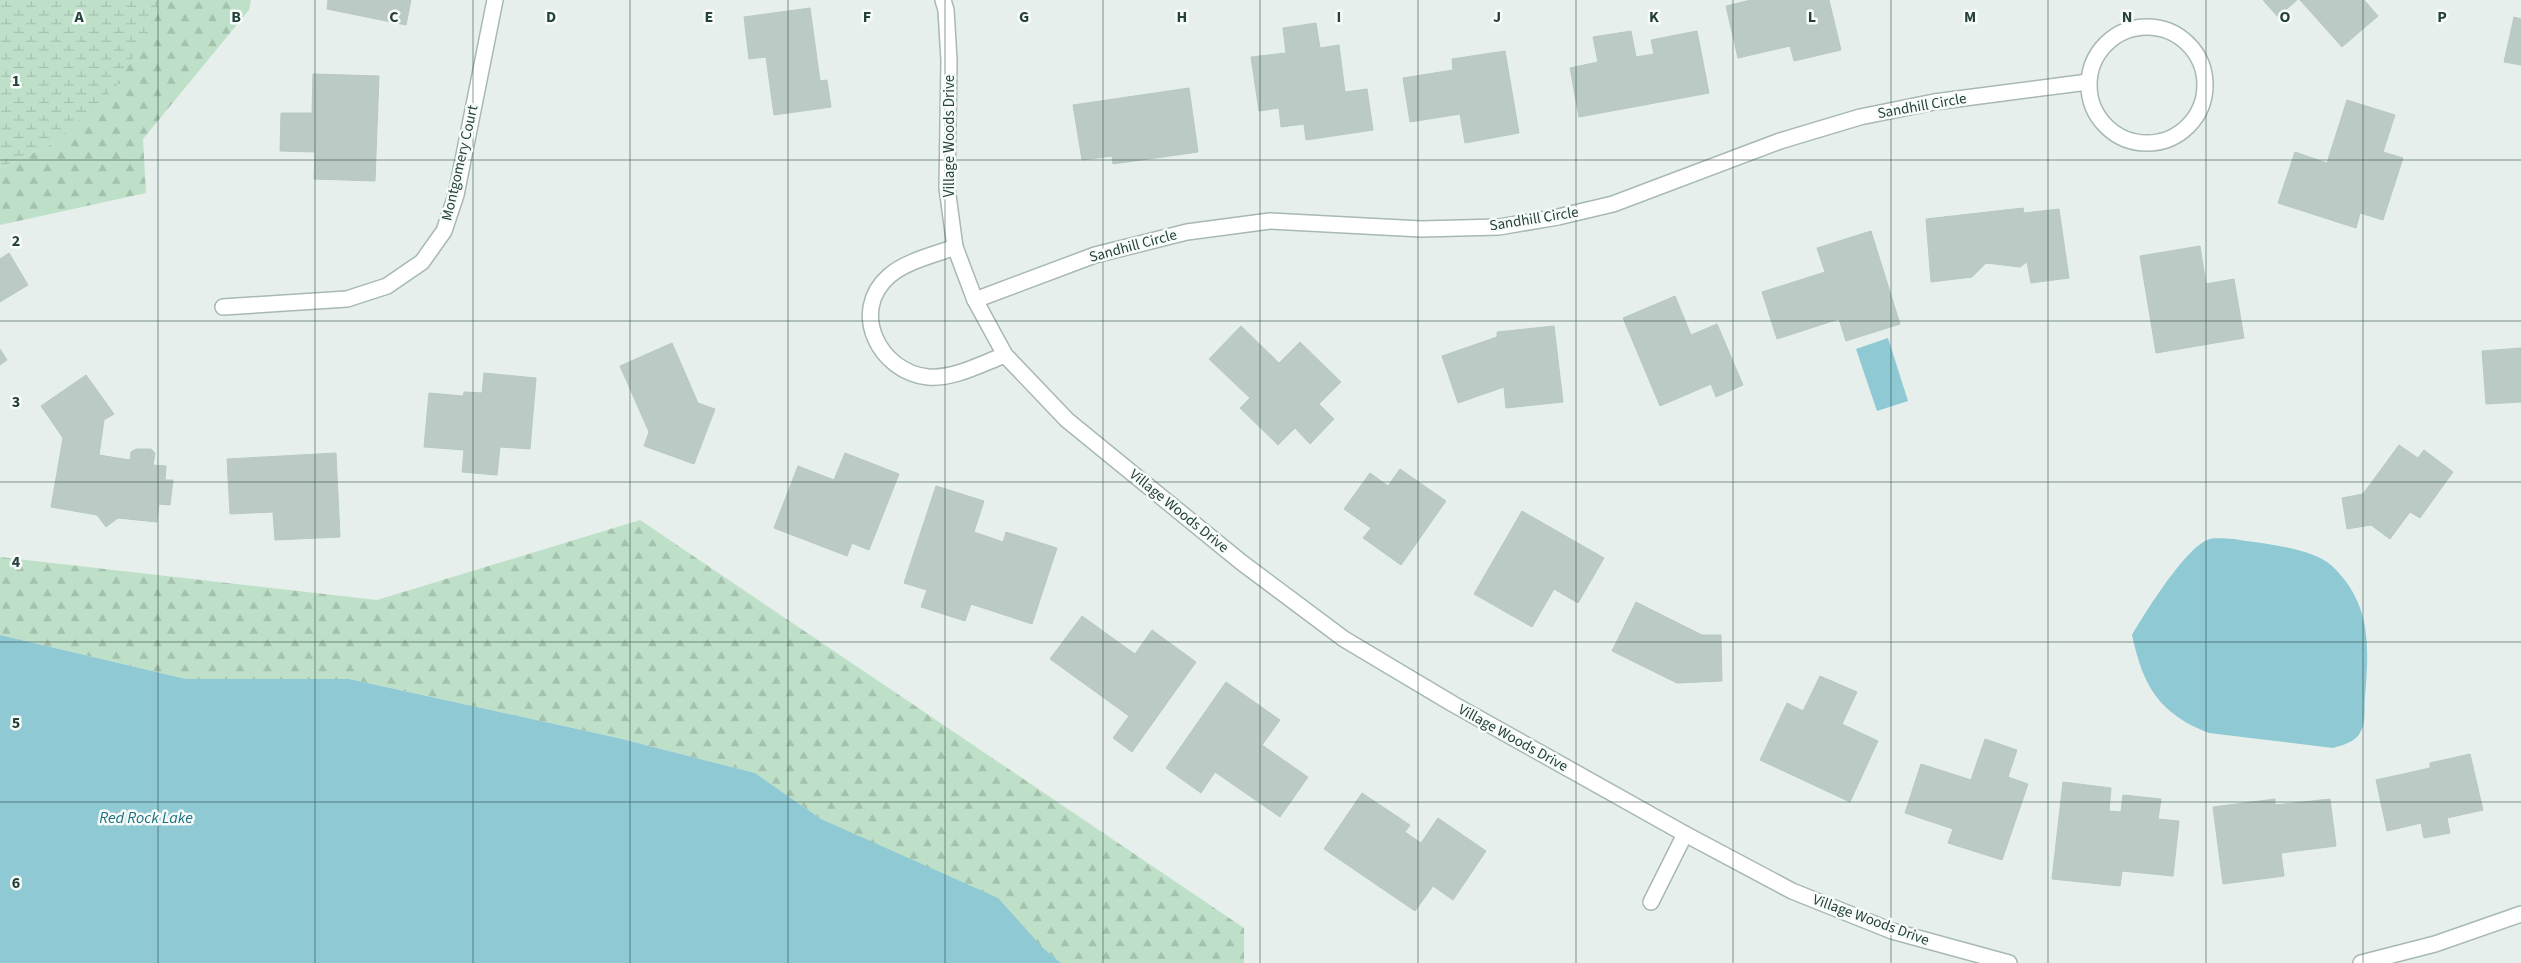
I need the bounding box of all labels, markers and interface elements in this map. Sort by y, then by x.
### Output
text: A [73,6,84,28]
text: B [231,6,241,28]
text: C [389,6,399,28]
text: D [546,6,556,28]
text: E [705,6,713,28]
text: F [863,6,871,28]
text: G [1019,6,1029,28]
text: H [1177,6,1187,28]
text: I [1337,6,1341,28]
text: J [1493,6,1501,28]
text: K [1649,6,1659,28]
text: L [1808,6,1816,28]
text: M [1964,6,1976,28]
text: N [2122,6,2132,28]
text: O [2280,6,2291,28]
text: P [2437,6,2447,28]
text: 1 [12,70,20,92]
street label: Village Woods Drive [939,75,960,197]
street label: Sandhill Circle [1876,88,1968,124]
street label: Montgomery Court [436,103,484,223]
street label: Sandhill Circle [1488,202,1580,236]
street label: Sandhill Circle [1087,224,1179,268]
text: 2 [12,230,20,252]
text: 3 [12,391,20,413]
street label: Village Woods Drive [1125,464,1233,558]
text: 4 [12,551,21,573]
street label: Village Woods Drive [1454,699,1572,777]
text: 5 [12,712,20,734]
water label: Red Rock Lake [99,807,193,829]
text: 6 [12,872,20,894]
street label: Village Woods Drive [1810,889,1932,951]

